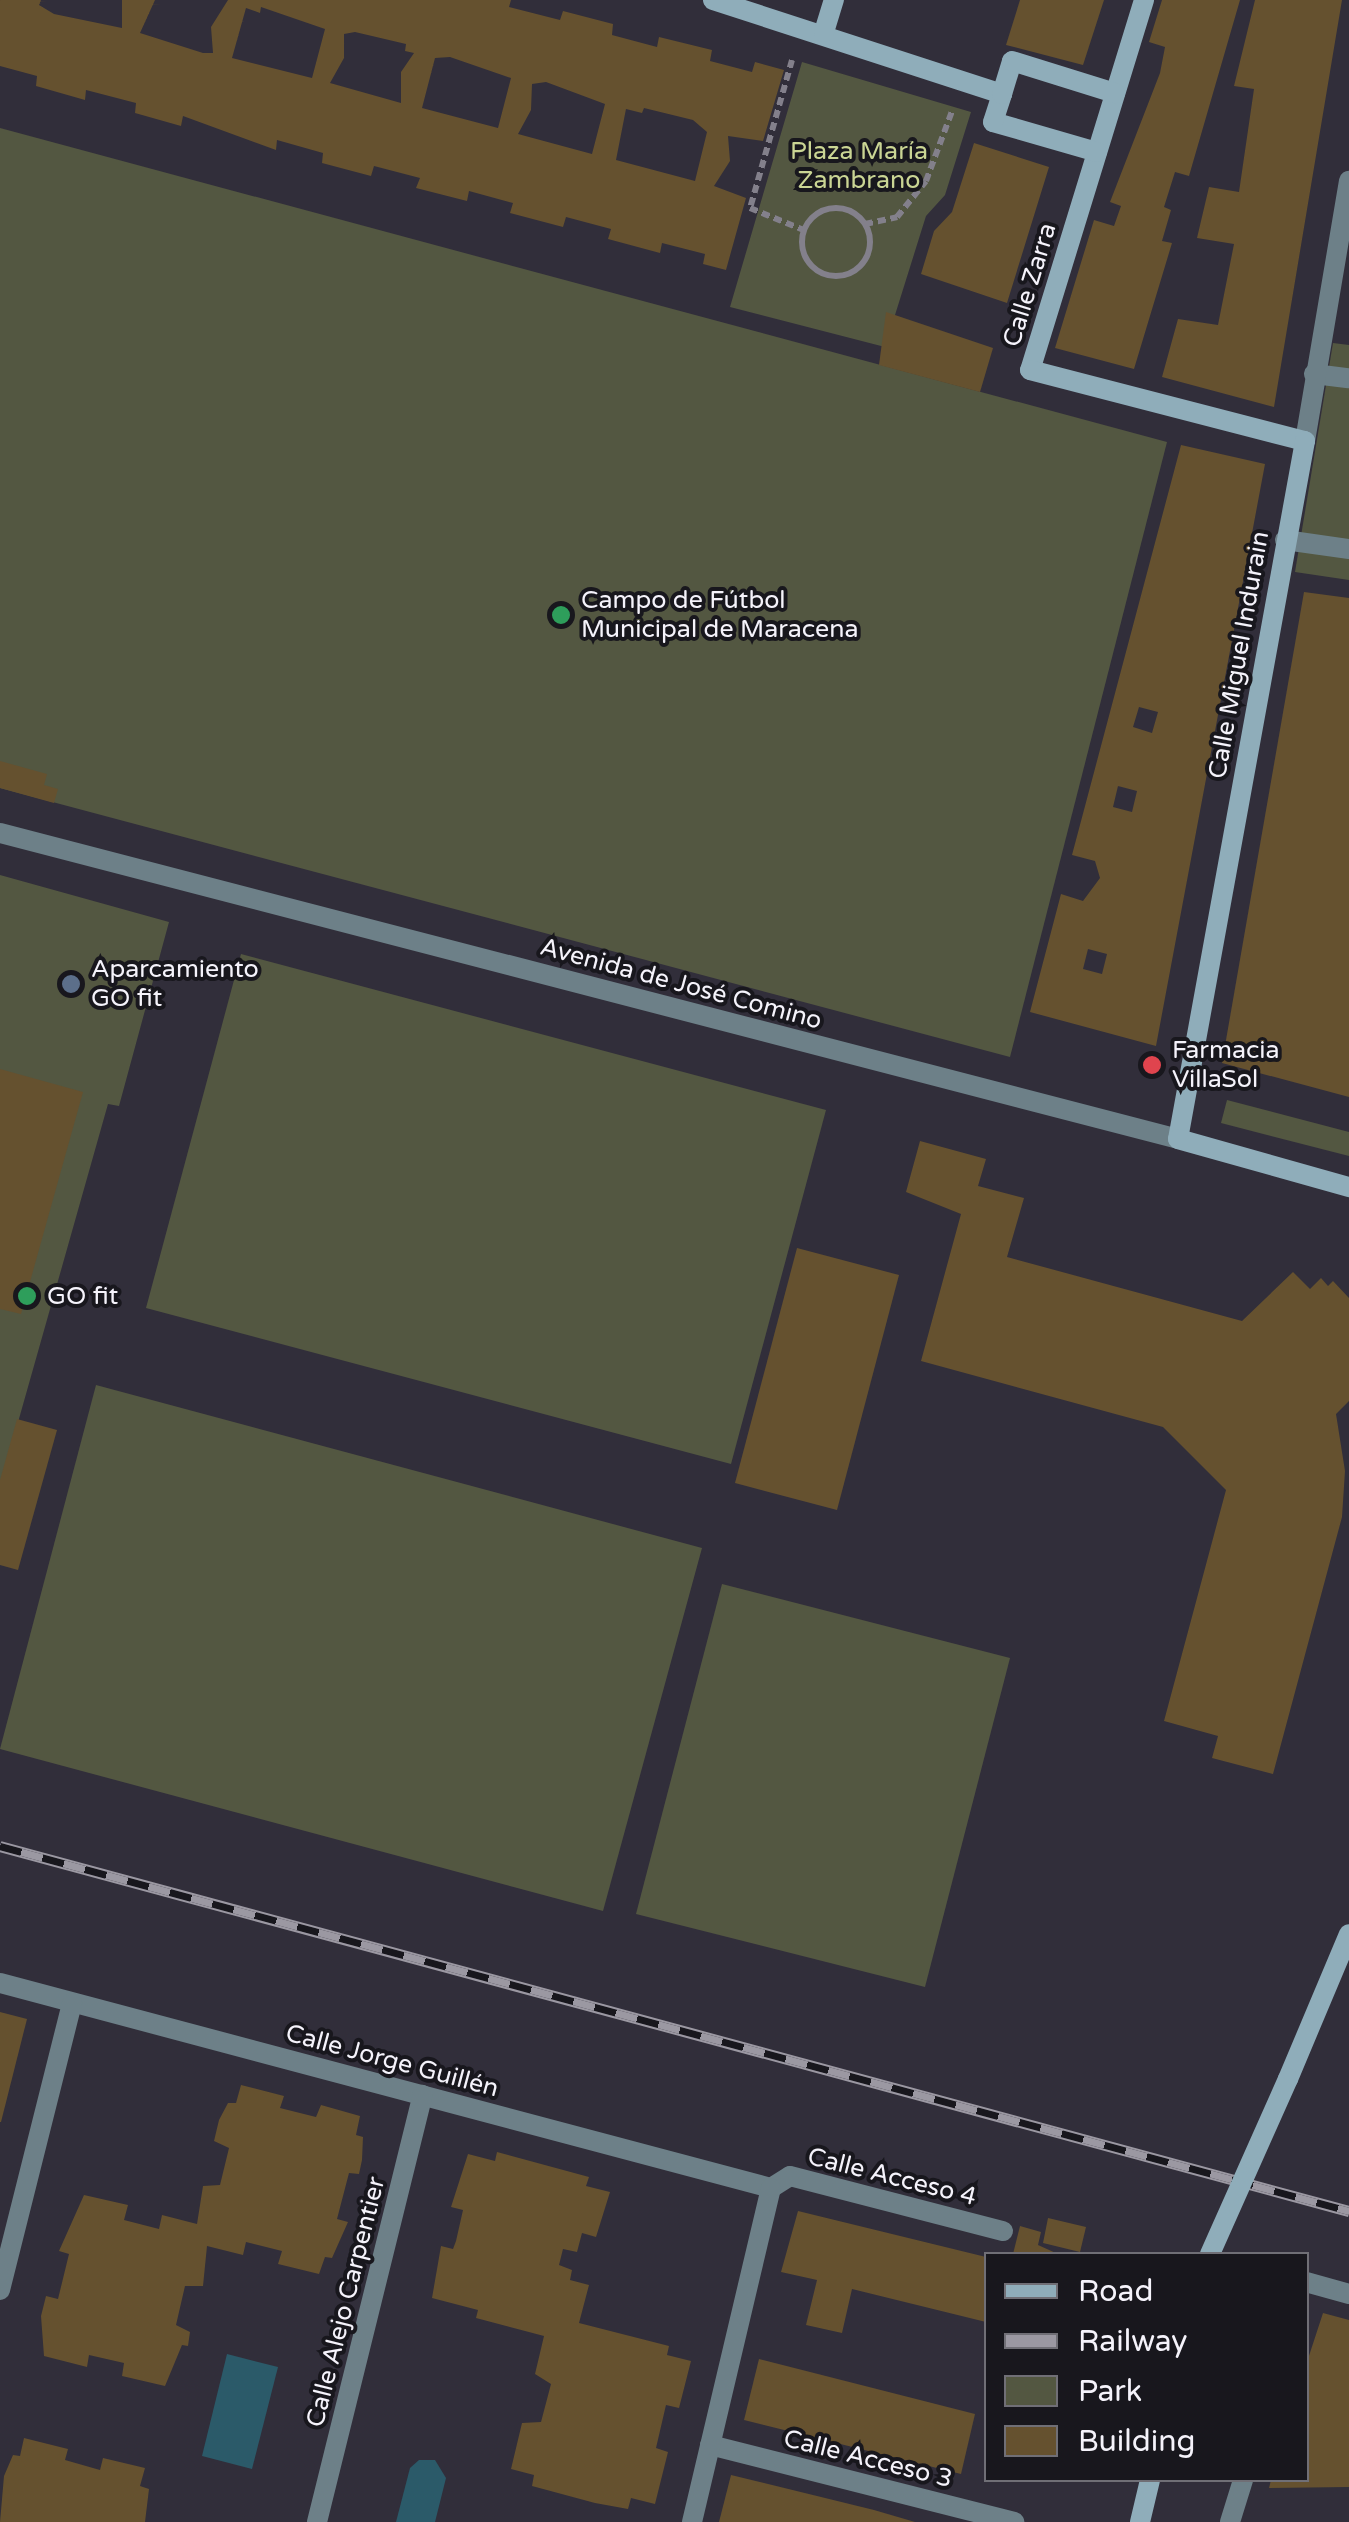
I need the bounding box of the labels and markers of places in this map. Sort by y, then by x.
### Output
place label: Campo de Fútbol Municipal de Maracena [581,586,858,645]
marker: Campo de Fútbol Municipal de Maracena [550,604,572,626]
place label: Aparcamiento GO fit [91,955,259,1014]
marker: Aparcamiento GO fit [60,973,82,995]
place label: Farmacia VillaSol [1172,1036,1280,1095]
marker: Farmacia VillaSol [1141,1054,1163,1076]
place label: GO fit [47,1281,118,1311]
marker: GO fit [16,1285,38,1307]

